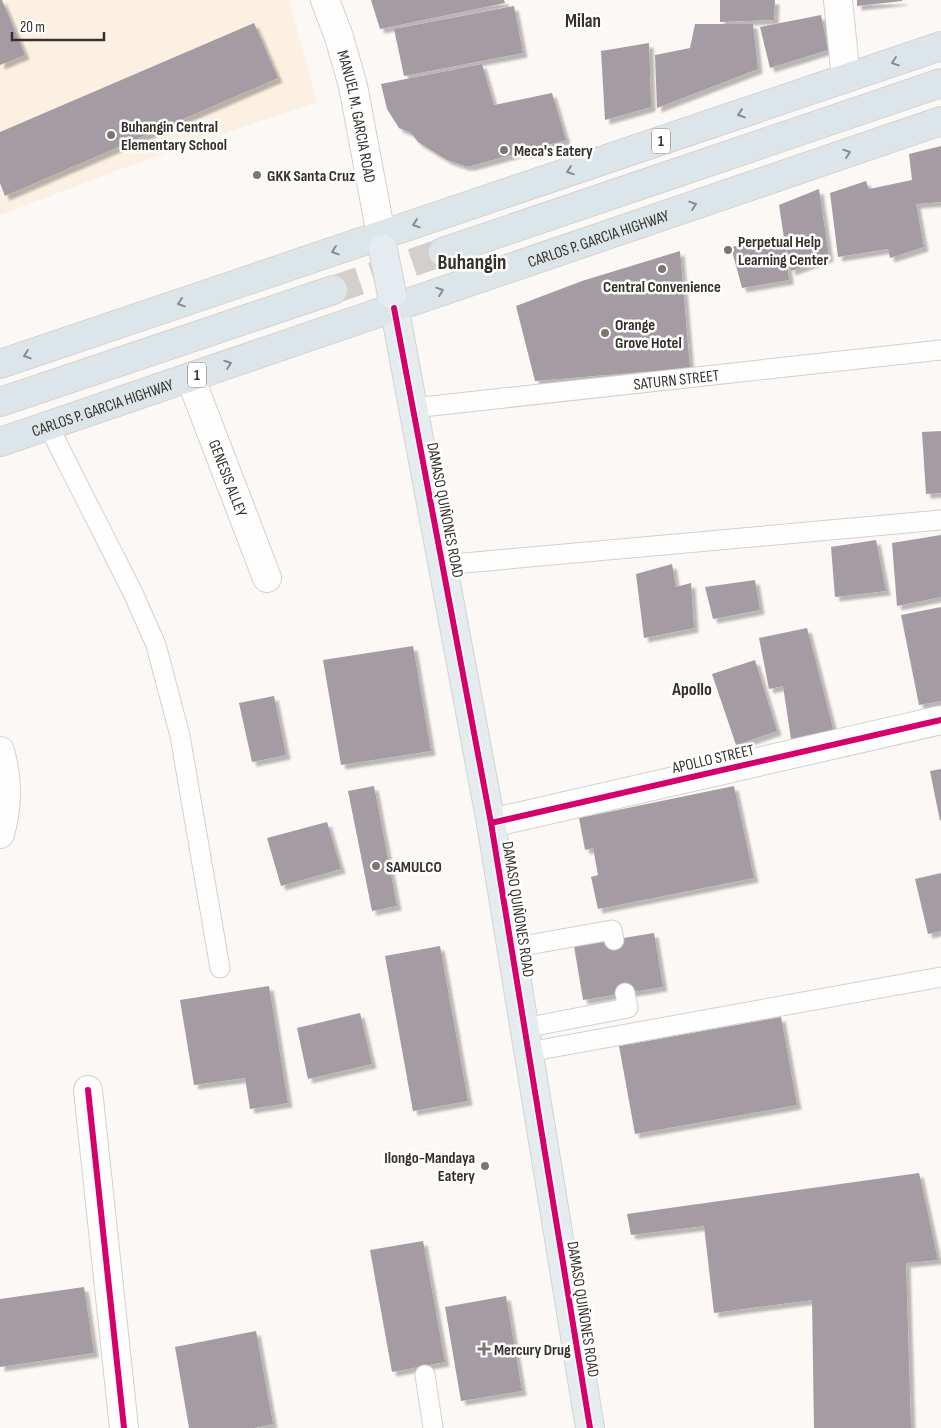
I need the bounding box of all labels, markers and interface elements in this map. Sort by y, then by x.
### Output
scale bar [12,10,105,42]
district label: Milan [565,10,601,33]
text: 20 m [20,18,45,37]
street label: MANUEL M. GARCIA ROAD [332,48,379,184]
one-way arrow [891,56,900,66]
one-way arrow [737,108,746,118]
place label: Buhangin Central Elementary School [121,118,227,155]
road number: 1 [652,128,670,154]
marker: Buhangin Central Elementary School [105,129,117,141]
place label: Meca's Eatery [514,142,593,161]
marker: Meca's Eatery [498,144,510,156]
one-way arrow [842,149,851,159]
one-way arrow [567,165,575,175]
place label: GKK Santa Cruz [267,167,355,186]
marker: GKK Santa Cruz [251,169,263,181]
one-way arrow [689,201,697,211]
street label: CARLOS P. GARCIA HIGHWAY [526,206,672,272]
one-way arrow [413,218,421,228]
place label: Perpetual Help Learning Center [738,233,828,270]
marker: Perpetual Help Learning Center [722,244,734,256]
one-way arrow [331,245,339,255]
district label: Buhangin [438,250,506,275]
marker: Central Convenience [656,263,668,275]
place label: Central Convenience [603,278,721,297]
one-way arrow [435,287,444,297]
one-way arrow [177,297,185,307]
place label: Orange Grove Hotel [615,316,682,353]
marker: Orange Grove Hotel [599,327,611,339]
one-way arrow [23,349,31,359]
one-way arrow [224,360,232,370]
road number: 1 [188,362,206,388]
street label: SATURN STREET [633,366,721,395]
street label: CARLOS P. GARCIA HIGHWAY [30,376,176,441]
street label: GENESIS ALLEY [204,437,251,520]
street label: DAMASO QUIÑONES ROAD [422,441,467,580]
district label: Apollo [671,679,712,700]
street label: APOLLO STREET [669,741,757,778]
street label: DAMASO QUIÑONES ROAD [497,840,538,979]
place label: SAMULCO [386,858,442,877]
marker: SAMULCO [370,860,382,872]
place label: Ilongo-Mandaya Eatery [384,1149,475,1186]
marker: Ilongo-Mandaya Eatery [479,1160,491,1172]
street label: DAMASO QUIÑONES ROAD [562,1240,603,1379]
place label: Mercury Drug [494,1341,571,1360]
marker: Mercury Drug [478,1343,490,1355]

